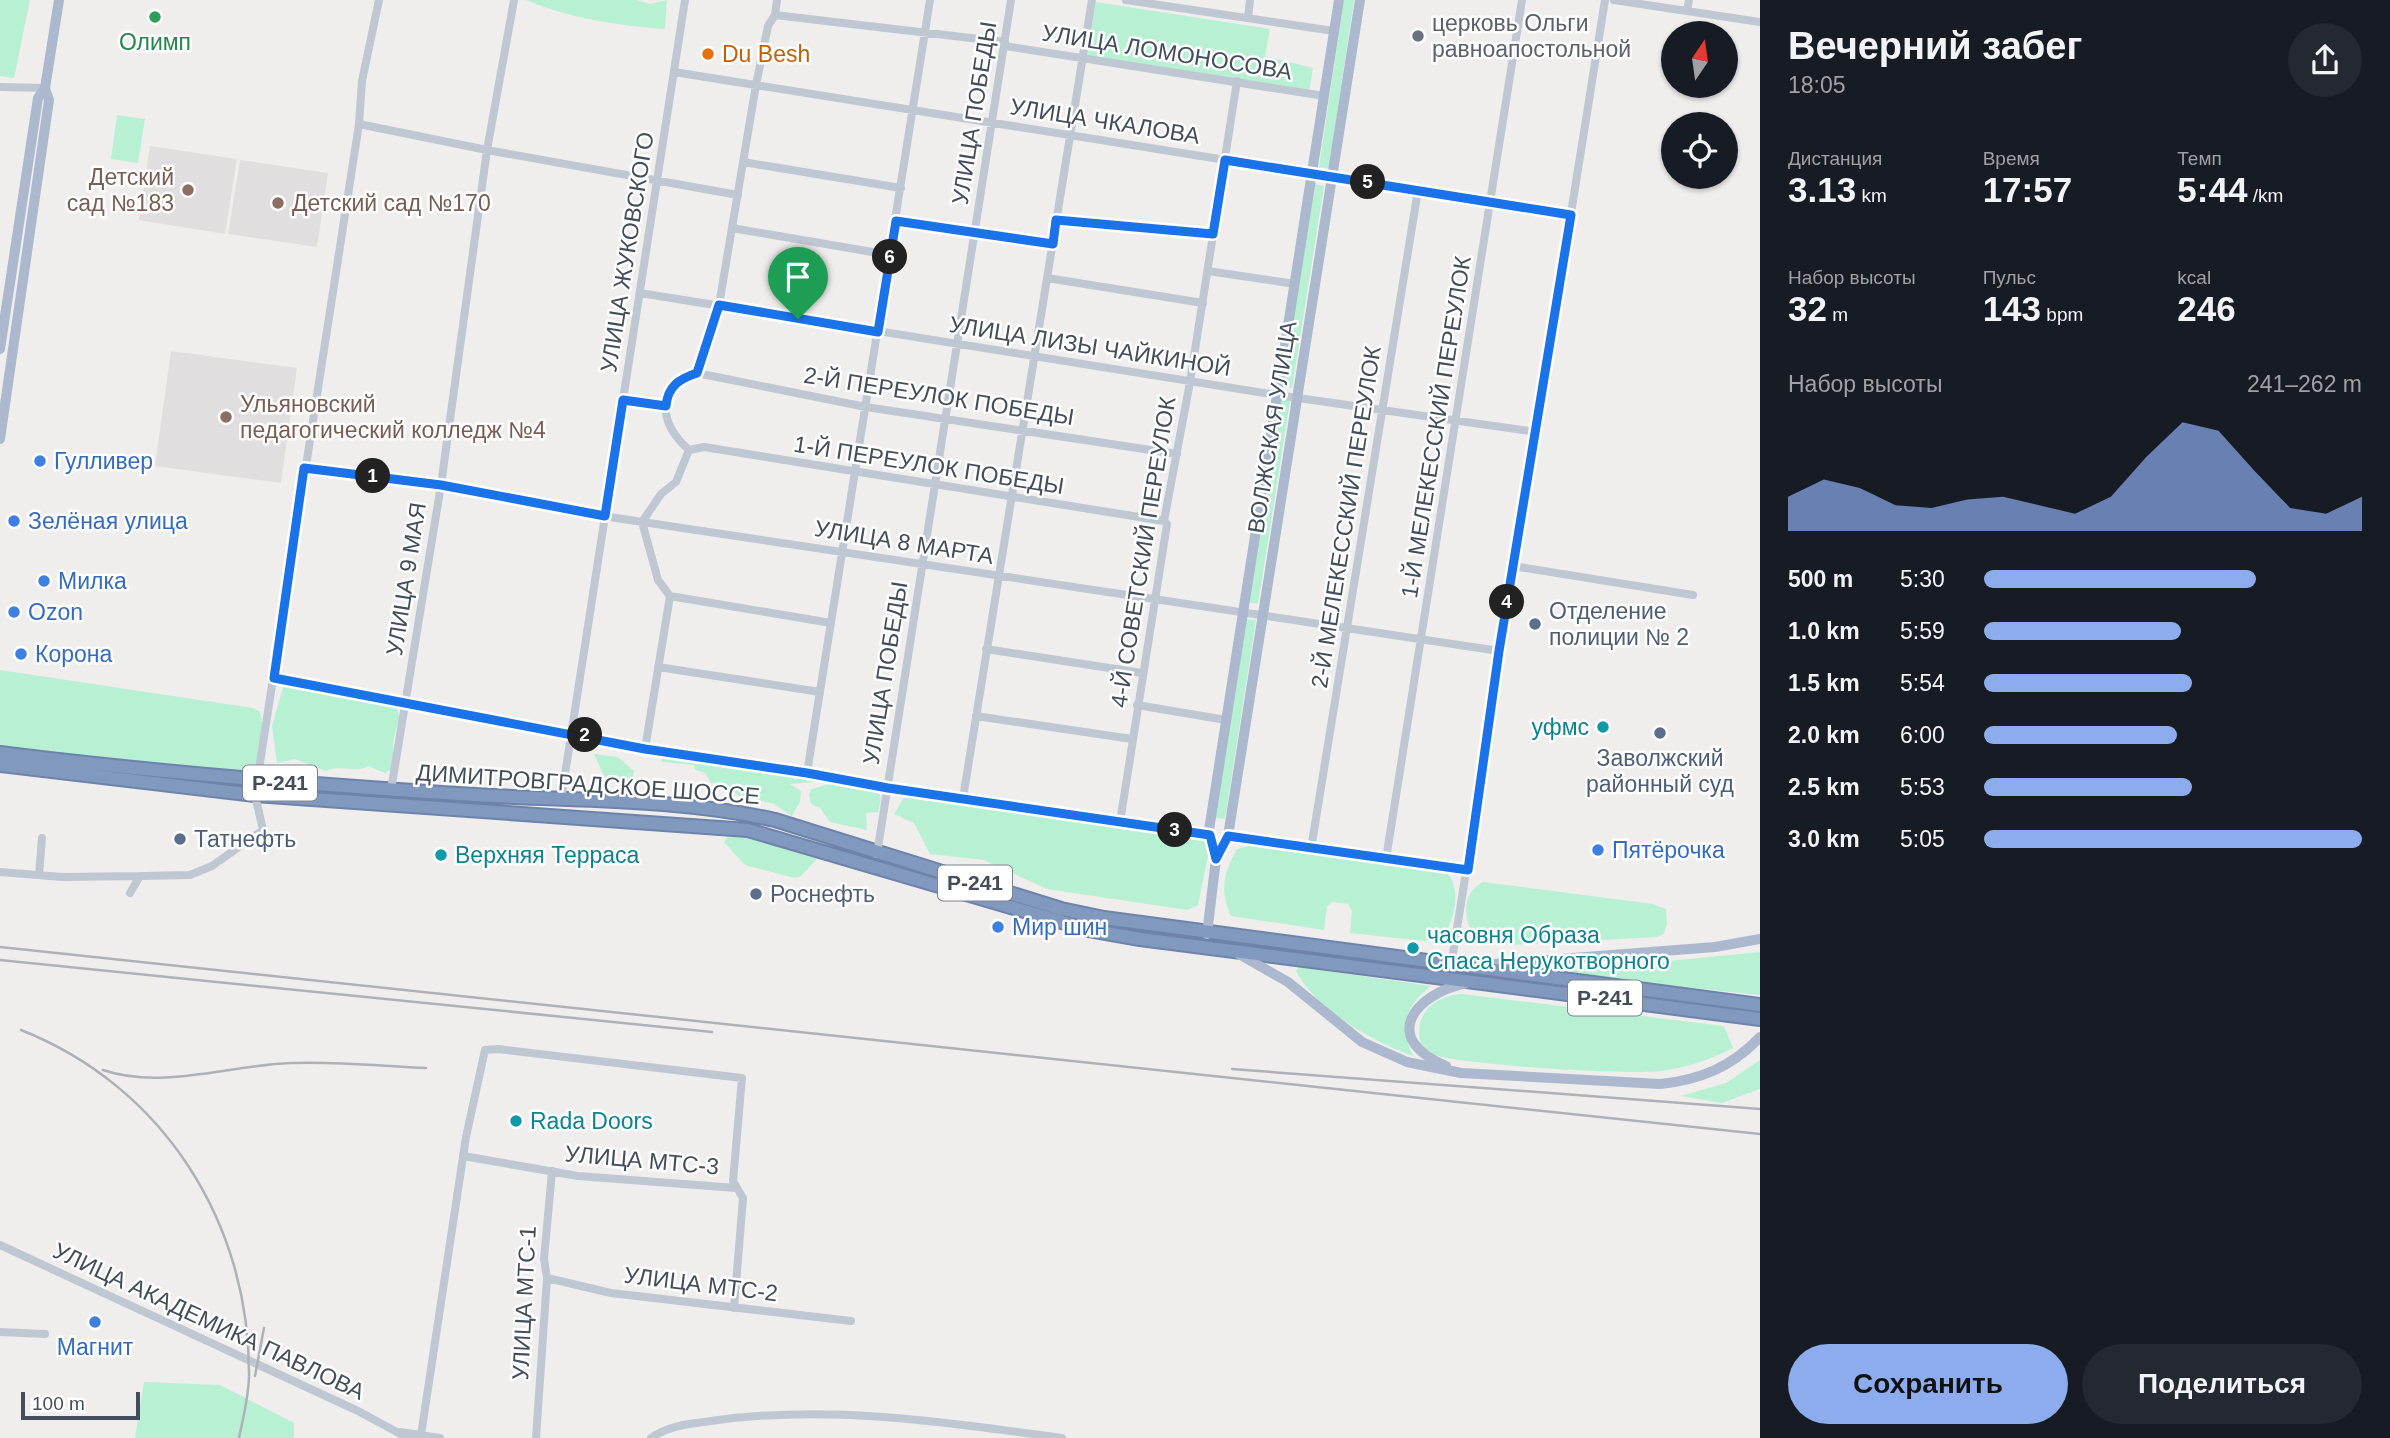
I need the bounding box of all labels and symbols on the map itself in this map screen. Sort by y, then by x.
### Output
marker: Олимп [147,9,163,25]
place label: церковь Ольги равноапостольной [1432,10,1631,62]
street label: УЛИЦА ЛОМОНОСОВА [1040,19,1294,85]
street label: УЛИЦА ПОБЕДЫ [947,20,1001,206]
north arrow [1661,21,1738,98]
marker: церковь Ольги равноапостольной [1410,28,1426,44]
place label: Олимп [119,29,191,55]
place label: Du Besh [722,41,810,67]
marker: Du Besh [700,46,716,62]
street label: УЛИЦА ЧКАЛОВА [1008,93,1202,149]
street label: УЛИЦА ЖУКОВСКОГО [595,130,659,374]
place label: Детский сад №183 [67,164,174,216]
pin: 5 [1350,164,1386,200]
marker: Детский сад №183 [180,182,196,198]
place label: Детский сад №170 [292,190,491,216]
marker: Детский сад №170 [270,195,286,211]
pin: 6 [872,240,908,274]
pin [768,247,828,319]
street label: 1-Й МЕЛЕКЕССКИЙ ПЕРЕУЛОК [1395,253,1476,600]
street label: УЛИЦА ЛИЗЫ ЧАЙКИНОЙ [947,310,1233,381]
street label: ВОЛЖСКАЯ УЛИЦА [1242,318,1302,535]
street label: 2-Й МЕЛЕКЕССКИЙ ПЕРЕУЛОК [1305,343,1386,690]
street label: 2-Й ПЕРЕУЛОК ПОБЕДЫ [802,361,1076,430]
place label: Ульяновский педагогический колледж №4 [240,391,546,443]
street label: 4-Й СОВЕТСКИЙ ПЕРЕУЛОК [1105,394,1181,709]
marker: Ульяновский педагогический колледж №4 [218,409,234,425]
street label: 1-Й ПЕРЕУЛОК ПОБЕДЫ [792,430,1066,499]
place label: Гулливер [54,448,153,474]
marker: Гулливер [32,453,48,469]
pin: 1 [356,458,390,494]
street label: УЛИЦА 9 МАЯ [381,501,431,657]
place label: Зелёная улица [28,508,188,534]
marker: Зелёная улица [6,513,22,529]
street label: УЛИЦА 8 МАРТА [813,515,996,569]
place label: Милка [58,568,127,594]
marker: Милка [36,573,52,589]
street label: УЛИЦА ПОБЕДЫ [858,580,912,766]
pin: 4 [1490,584,1524,620]
place label: Отделение полиции № 2 [1549,598,1689,650]
place label: Ozon [28,599,83,625]
marker: Ozon [6,604,22,620]
marker: Отделение полиции № 2 [1527,616,1543,632]
place label: Корона [35,641,112,667]
marker: Корона [13,646,29,662]
place label: уфмс [1532,714,1589,740]
pin: 2 [568,718,602,752]
marker: уфмс [1595,719,1611,735]
marker: Заволжский районный суд [1652,725,1668,741]
place label: Заволжский районный суд [1586,745,1735,797]
street label: ДИМИТРОВГРАДСКОЕ ШОССЕ [415,759,761,809]
road number: Р-241 [243,766,317,800]
pin: 3 [1158,812,1192,848]
place label: Татнефть [194,826,296,852]
marker: Татнефть [172,831,188,847]
place label: Пятёрочка [1612,837,1725,863]
place label: Верхняя Терраса [455,842,640,868]
marker: Пятёрочка [1590,842,1606,858]
marker: Верхняя Терраса [433,847,449,863]
road number: Р-241 [938,866,1012,900]
place label: Роснефть [770,881,875,907]
marker: Роснефть [748,886,764,902]
place label: Мир шин [1012,914,1107,940]
marker: Мир шин [990,919,1006,935]
place label: часовня Образа Спаса Нерукотворного [1427,922,1670,974]
marker: часовня Образа Спаса Нерукотворного [1405,940,1421,956]
road number: Р-241 [1568,981,1642,1016]
place label: Rada Doors [530,1108,653,1134]
marker: Rada Doors [508,1113,524,1129]
street label: УЛИЦА МТС-3 [564,1140,720,1180]
street label: УЛИЦА МТС-1 [507,1225,541,1381]
street label: УЛИЦА АКАДЕМИКА ПАВЛОВА [49,1237,369,1405]
street label: УЛИЦА МТС-2 [623,1262,779,1306]
marker: Магнит [87,1314,103,1330]
place label: Магнит [57,1334,134,1360]
scale bar [21,1389,140,1421]

